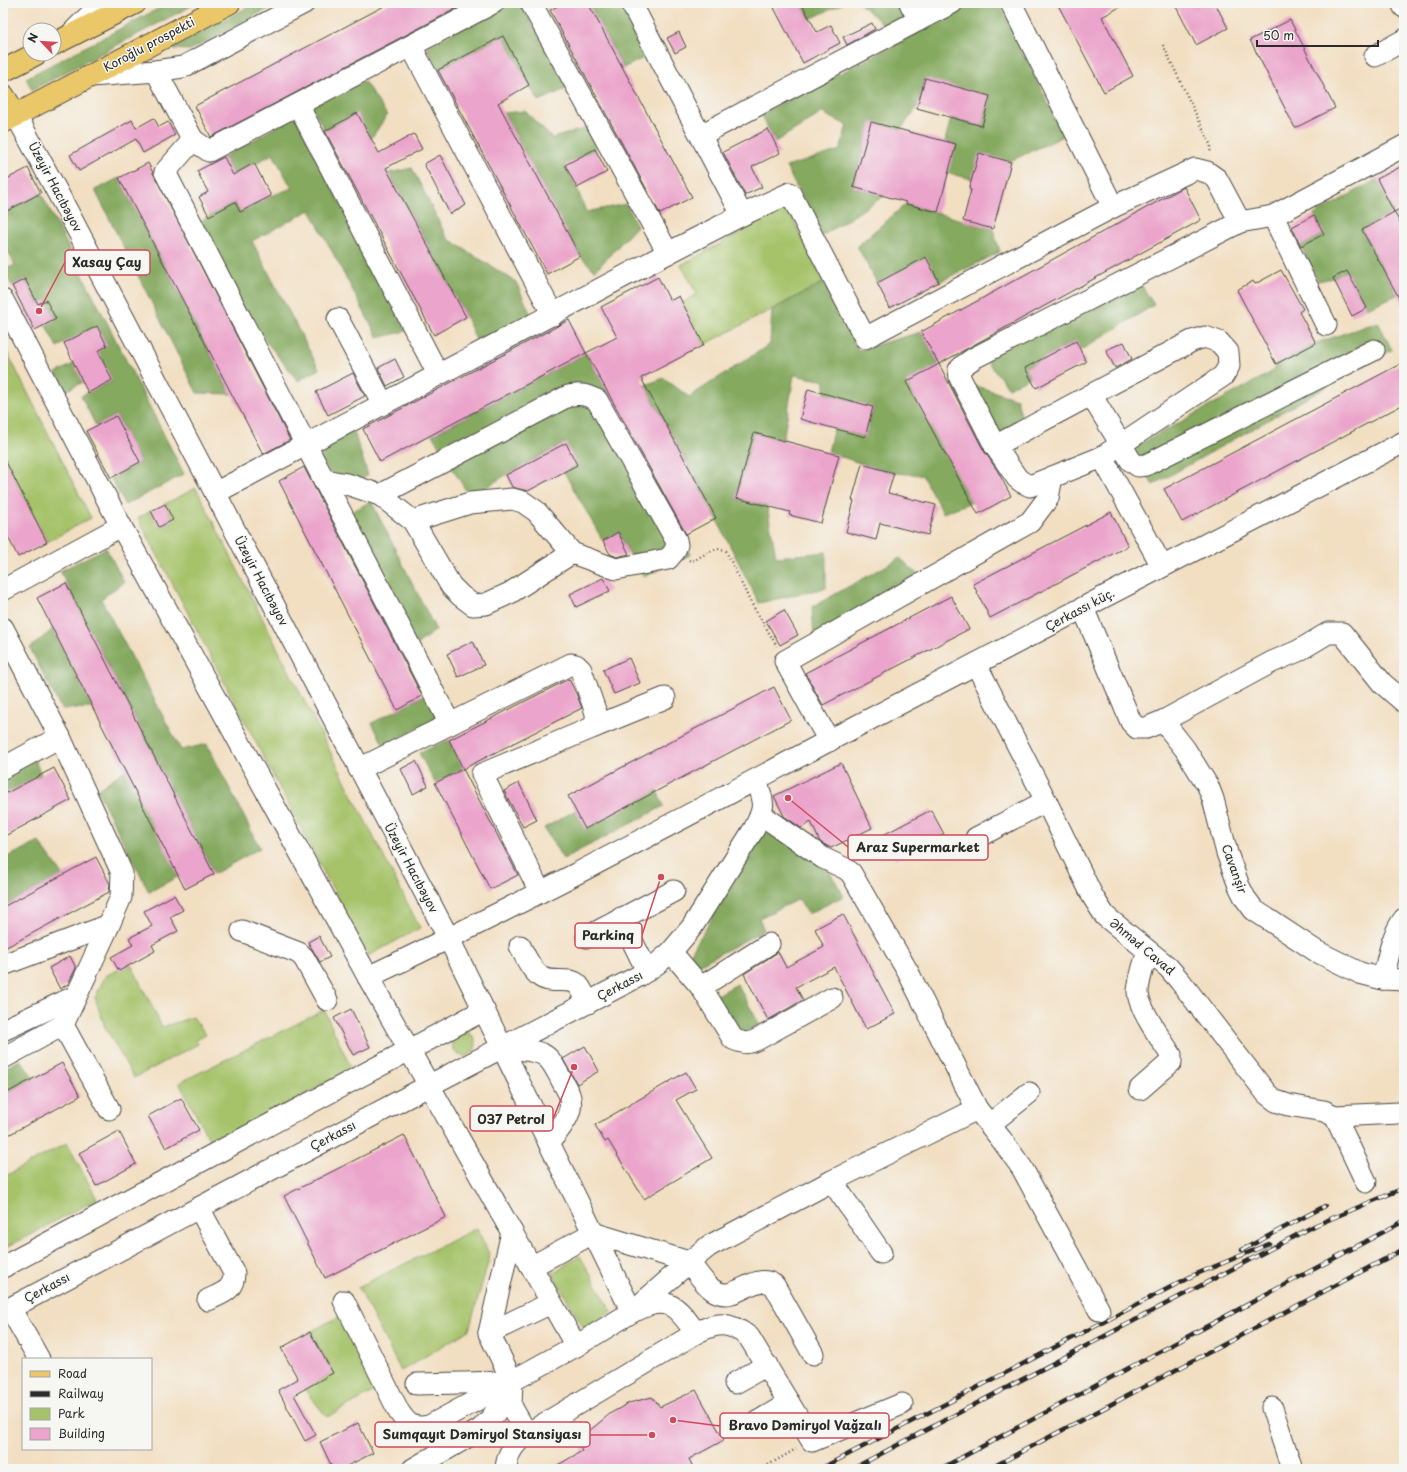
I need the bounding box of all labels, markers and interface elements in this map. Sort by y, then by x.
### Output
street label: Koroğlu prospekti [100,12,197,76]
north arrow [22,22,62,62]
scale bar [1257,22,1378,48]
text: 50 m [1263,26,1294,44]
text: N [23,30,42,45]
street label: Üzeyir Hacıbəyov [25,138,87,235]
callout: Xasay Çay [65,250,150,275]
text: Xasay Çay [73,252,141,271]
street label: Üzeyir Hacıbəyov [231,532,293,629]
street label: Çerkassı küç. [1042,583,1117,635]
street label: Üzeyir Hacıbəyov [381,819,443,916]
callout: Araz Supermarket [848,835,988,860]
text: Araz Supermarket [855,837,980,856]
street label: Cavanşir [1218,841,1252,897]
street label: Əhməd Cavad [1106,914,1180,979]
callout: Parkinq [575,923,642,948]
text: Parkinq [582,925,634,944]
street label: Çerkassı [594,966,646,1005]
callout: 037 Petrol [470,1106,553,1131]
text: 037 Petrol [477,1109,545,1128]
street label: Çerkassı [307,1116,359,1155]
street label: Çerkassı [21,1268,73,1307]
legend [22,1358,152,1450]
text: Road [58,1364,87,1382]
text: Railway [58,1384,104,1402]
text: Park [58,1404,85,1422]
callout: Bravo Dəmiryol Vağzalı [720,1413,889,1438]
text: Bravo Dəmiryol Vağzalı [729,1415,882,1434]
callout: Sumqayıt Dəmiryol Stansiyası [375,1422,590,1447]
text: Building [58,1424,105,1442]
text: Sumqayıt Dəmiryol Stansiyası [383,1424,582,1443]

